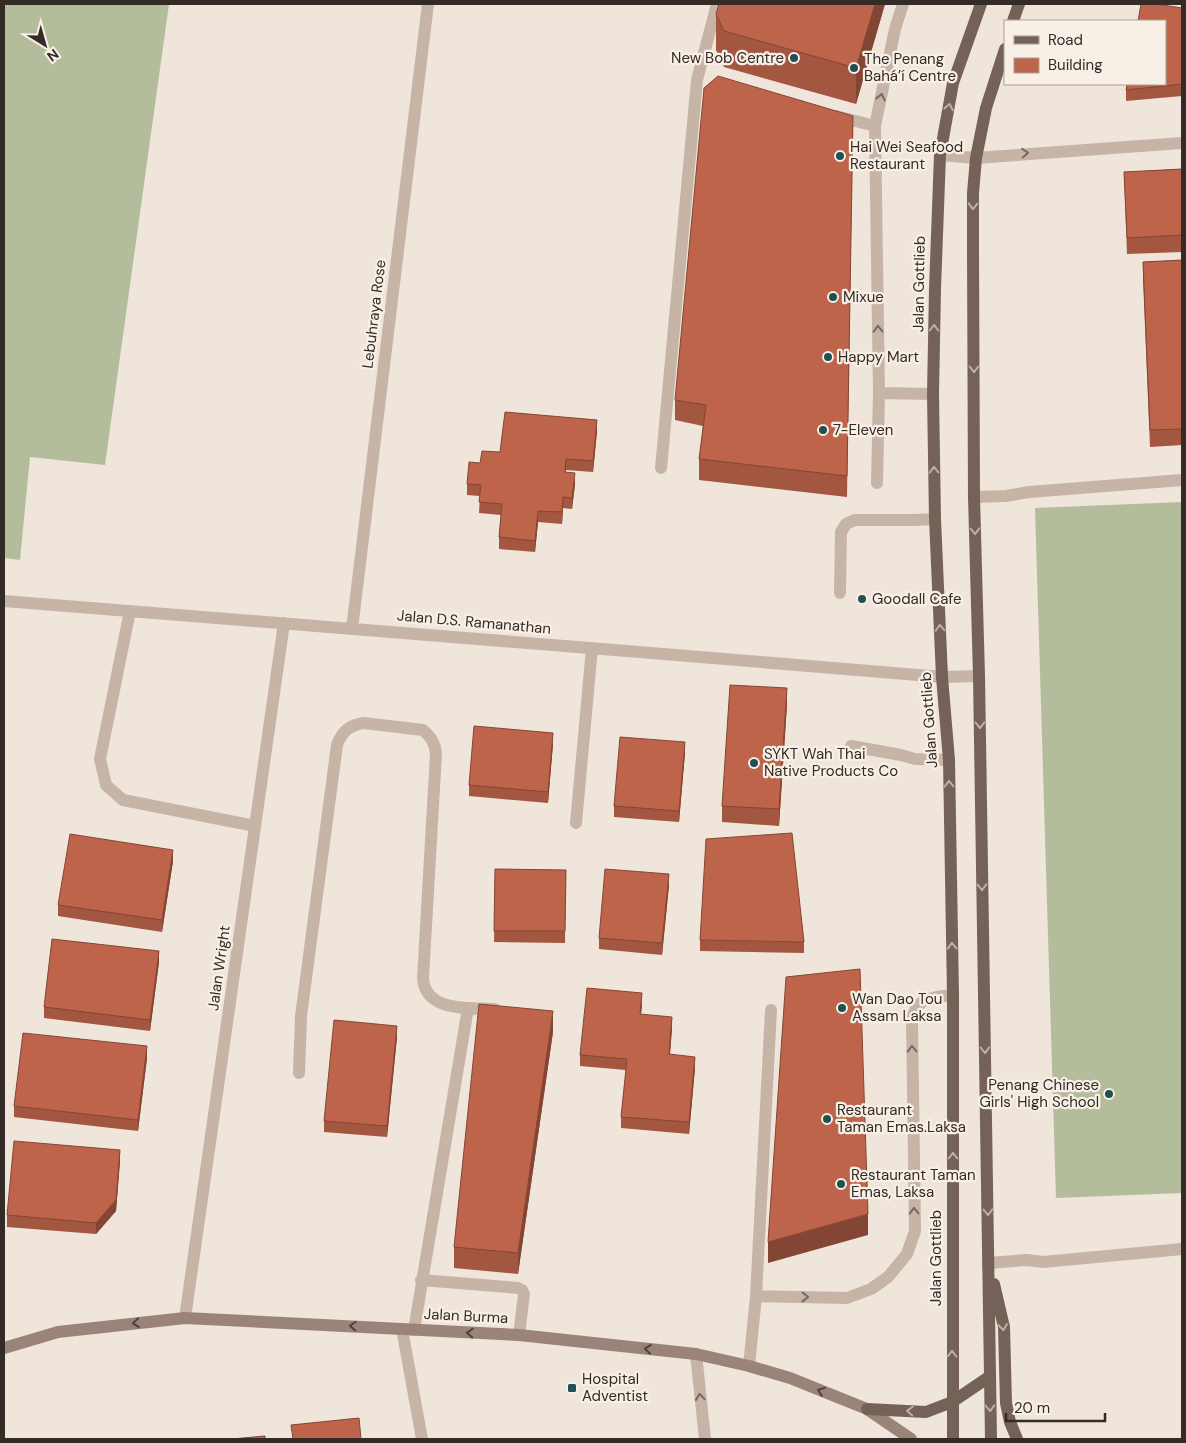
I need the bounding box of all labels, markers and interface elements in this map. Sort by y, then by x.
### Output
north arrow [20,20,70,70]
legend [1004,20,1166,85]
text: Road [1048,30,1083,50]
text: N [43,45,62,66]
place label: New Bob Centre [671,48,784,68]
place label: The Penang Bahá’í Centre [864,49,956,86]
marker: New Bob Centre [788,52,800,64]
text: Building [1048,55,1103,75]
marker: The Penang Bahá’í Centre [848,62,860,74]
one-way arrow [875,93,886,101]
one-way arrow [943,103,953,112]
place label: Hai Wei Seafood Restaurant [850,137,963,174]
one-way arrow [1021,148,1029,159]
marker: Hai Wei Seafood Restaurant [834,150,846,162]
one-way arrow [968,202,978,210]
street label: Jalan Gottlieb [908,236,930,332]
street label: Lebuhraya Rose [357,258,391,370]
place label: Mixue [843,287,884,307]
marker: Mixue [827,291,839,303]
one-way arrow [929,323,939,331]
one-way arrow [873,325,883,332]
place label: Happy Mart [838,347,919,367]
marker: Happy Mart [822,351,834,363]
one-way arrow [969,365,979,373]
place label: 7-Eleven [833,420,893,440]
marker: 7-Eleven [817,424,829,436]
one-way arrow [929,466,940,474]
one-way arrow [969,527,980,535]
place label: Goodall Cafe [872,589,962,609]
marker: Goodall Cafe [856,593,868,605]
street label: Jalan D.S. Ramanathan [396,605,552,639]
one-way arrow [934,624,945,632]
street label: Jalan Gottlieb [916,671,942,769]
one-way arrow [975,721,985,729]
place label: SYKT Wah Thai Native Products Co [764,744,898,781]
marker: SYKT Wah Thai Native Products Co [748,757,760,769]
one-way arrow [944,779,955,787]
one-way arrow [977,883,988,891]
street label: Jalan Wright [203,924,235,1012]
one-way arrow [947,942,958,950]
place label: Wan Dao Tou Assam Laksa [852,989,942,1026]
marker: Wan Dao Tou Assam Laksa [836,1002,848,1014]
one-way arrow [907,1044,917,1052]
one-way arrow [980,1046,990,1054]
place label: Penang Chinese Girls' High School [979,1075,1099,1112]
marker: Penang Chinese Girls' High School [1103,1088,1115,1100]
place label: Restaurant Taman Emas.Laksa [837,1100,966,1137]
marker: Restaurant Taman Emas.Laksa [821,1113,833,1125]
one-way arrow [948,1152,958,1160]
place label: Restaurant Taman Emas, Laksa [851,1165,976,1202]
marker: Restaurant Taman Emas, Laksa [835,1178,847,1190]
one-way arrow [909,1207,919,1214]
one-way arrow [982,1208,993,1216]
street label: Jalan Gottlieb [926,1210,946,1306]
one-way arrow [802,1292,809,1302]
street label: Jalan Burma [423,1304,509,1328]
one-way arrow [132,1318,140,1329]
one-way arrow [349,1321,357,1332]
one-way arrow [997,1323,1008,1331]
one-way arrow [466,1327,474,1338]
one-way arrow [644,1344,652,1355]
one-way arrow [947,1349,957,1357]
place label: Hospital Adventist [582,1369,648,1406]
marker: Hospital Adventist [566,1382,578,1394]
one-way arrow [818,1386,826,1396]
scale bar [1006,1390,1105,1422]
one-way arrow [695,1392,706,1400]
text: 20 m [1014,1398,1050,1418]
one-way arrow [985,1404,995,1412]
one-way arrow [906,1406,914,1417]

